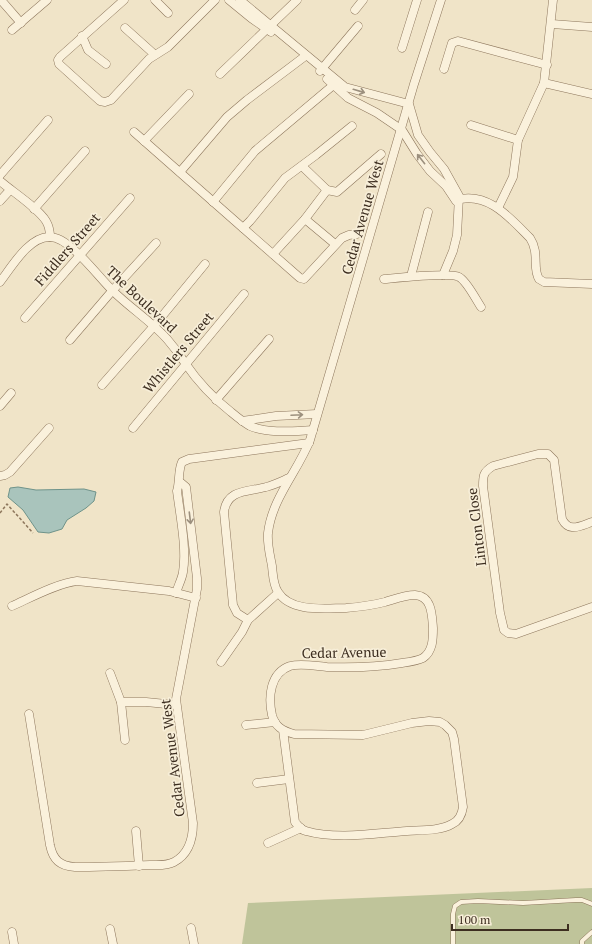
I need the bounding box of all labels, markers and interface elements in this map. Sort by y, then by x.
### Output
one-way arrow [352,87,365,95]
one-way arrow [417,154,425,165]
street label: Cedar Avenue West [336,157,388,277]
street label: Fiddlers Street [30,208,104,290]
street label: The Boulevard [103,261,182,337]
street label: Whistlers Street [139,307,218,396]
one-way arrow [290,412,303,419]
street label: Linton Close [462,487,490,567]
one-way arrow [186,511,193,524]
street label: Cedar Avenue [301,642,387,662]
street label: Cedar Avenue West [155,697,189,818]
scale bar [452,906,568,932]
text: 100 m [458,912,491,927]

